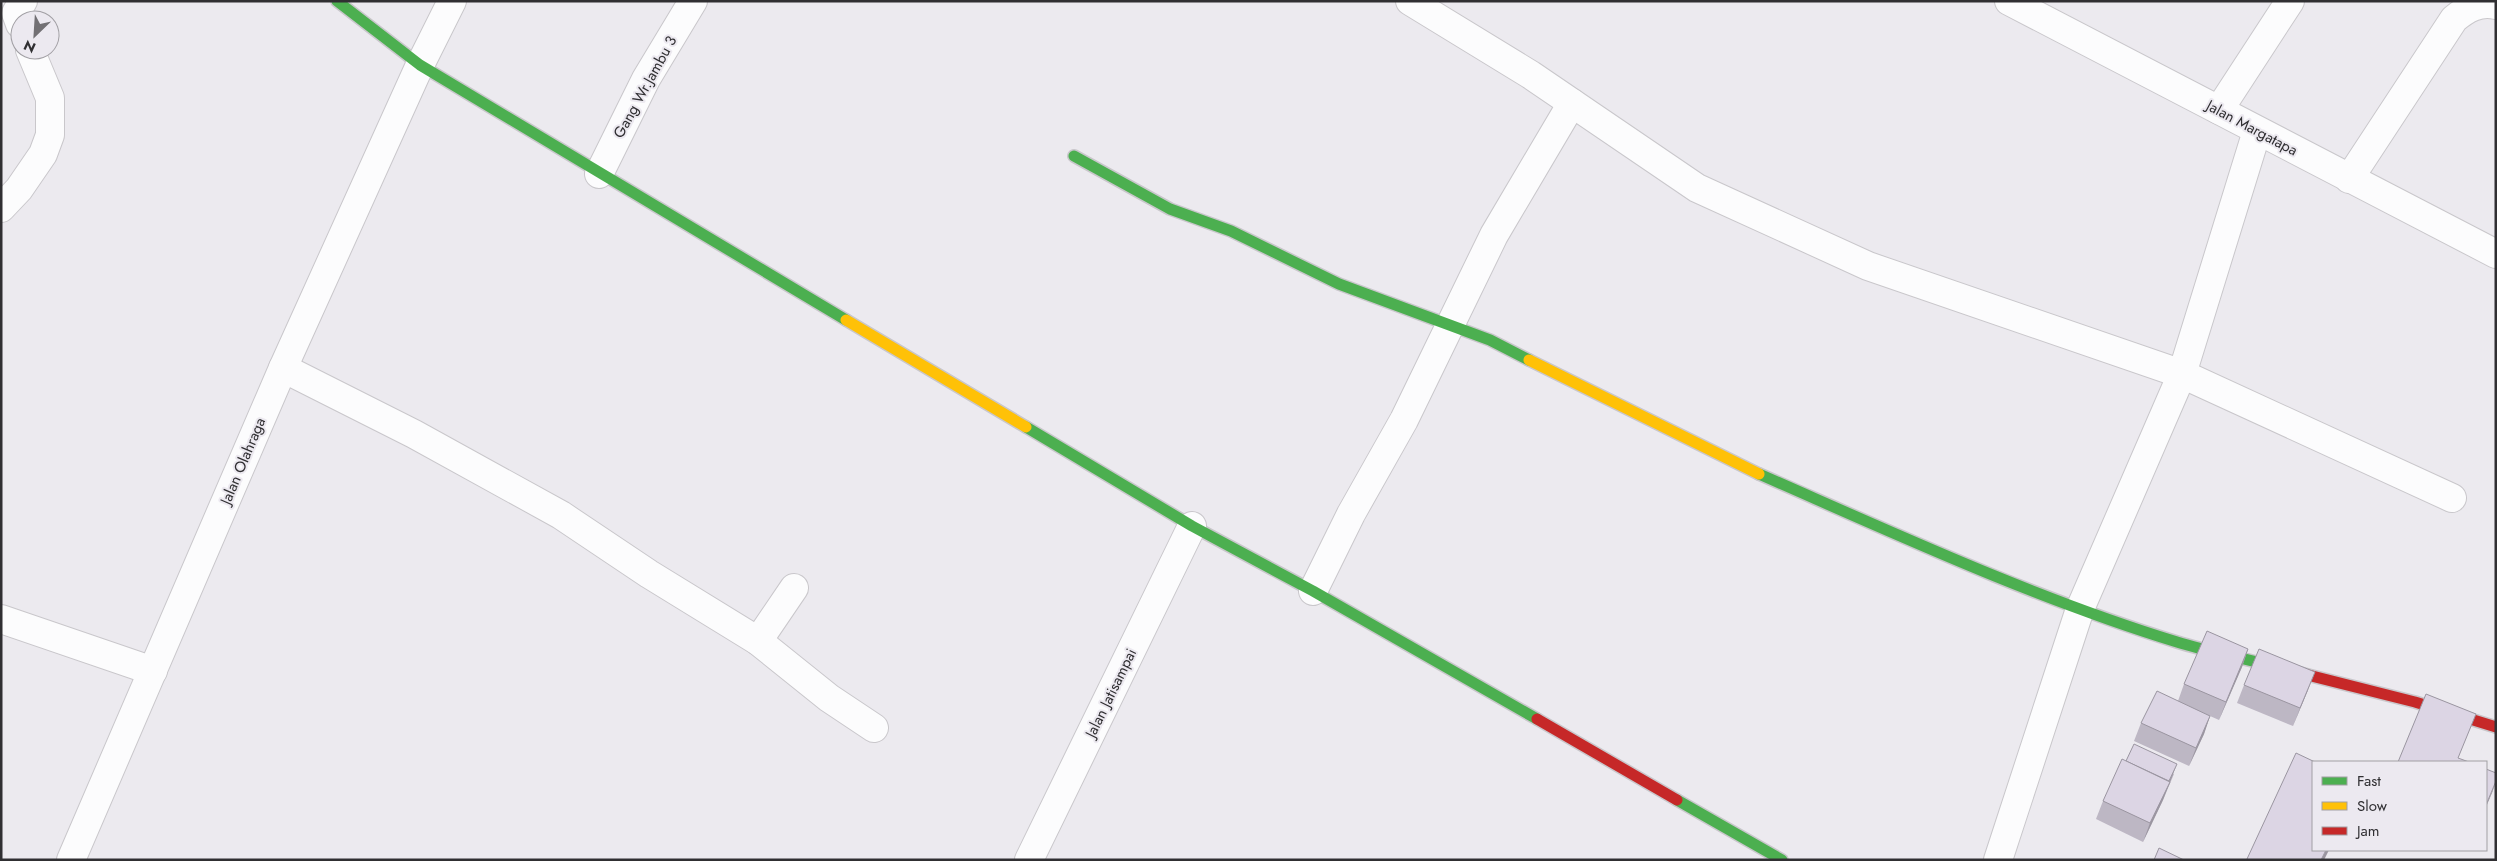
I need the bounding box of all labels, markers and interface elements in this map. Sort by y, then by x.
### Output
north arrow [10,10,60,60]
street label: Gang Wr.Jambu 3 [608,32,682,142]
text: N [20,35,39,58]
street label: Jalan Margatapa [2201,94,2302,161]
street label: Jalan Olahraga [214,414,271,510]
street label: Jalan Jatisampai [1079,645,1142,743]
legend [2312,761,2487,851]
text: Fast [2357,770,2381,792]
text: Slow [2357,795,2388,817]
text: Jam [2355,820,2380,842]

